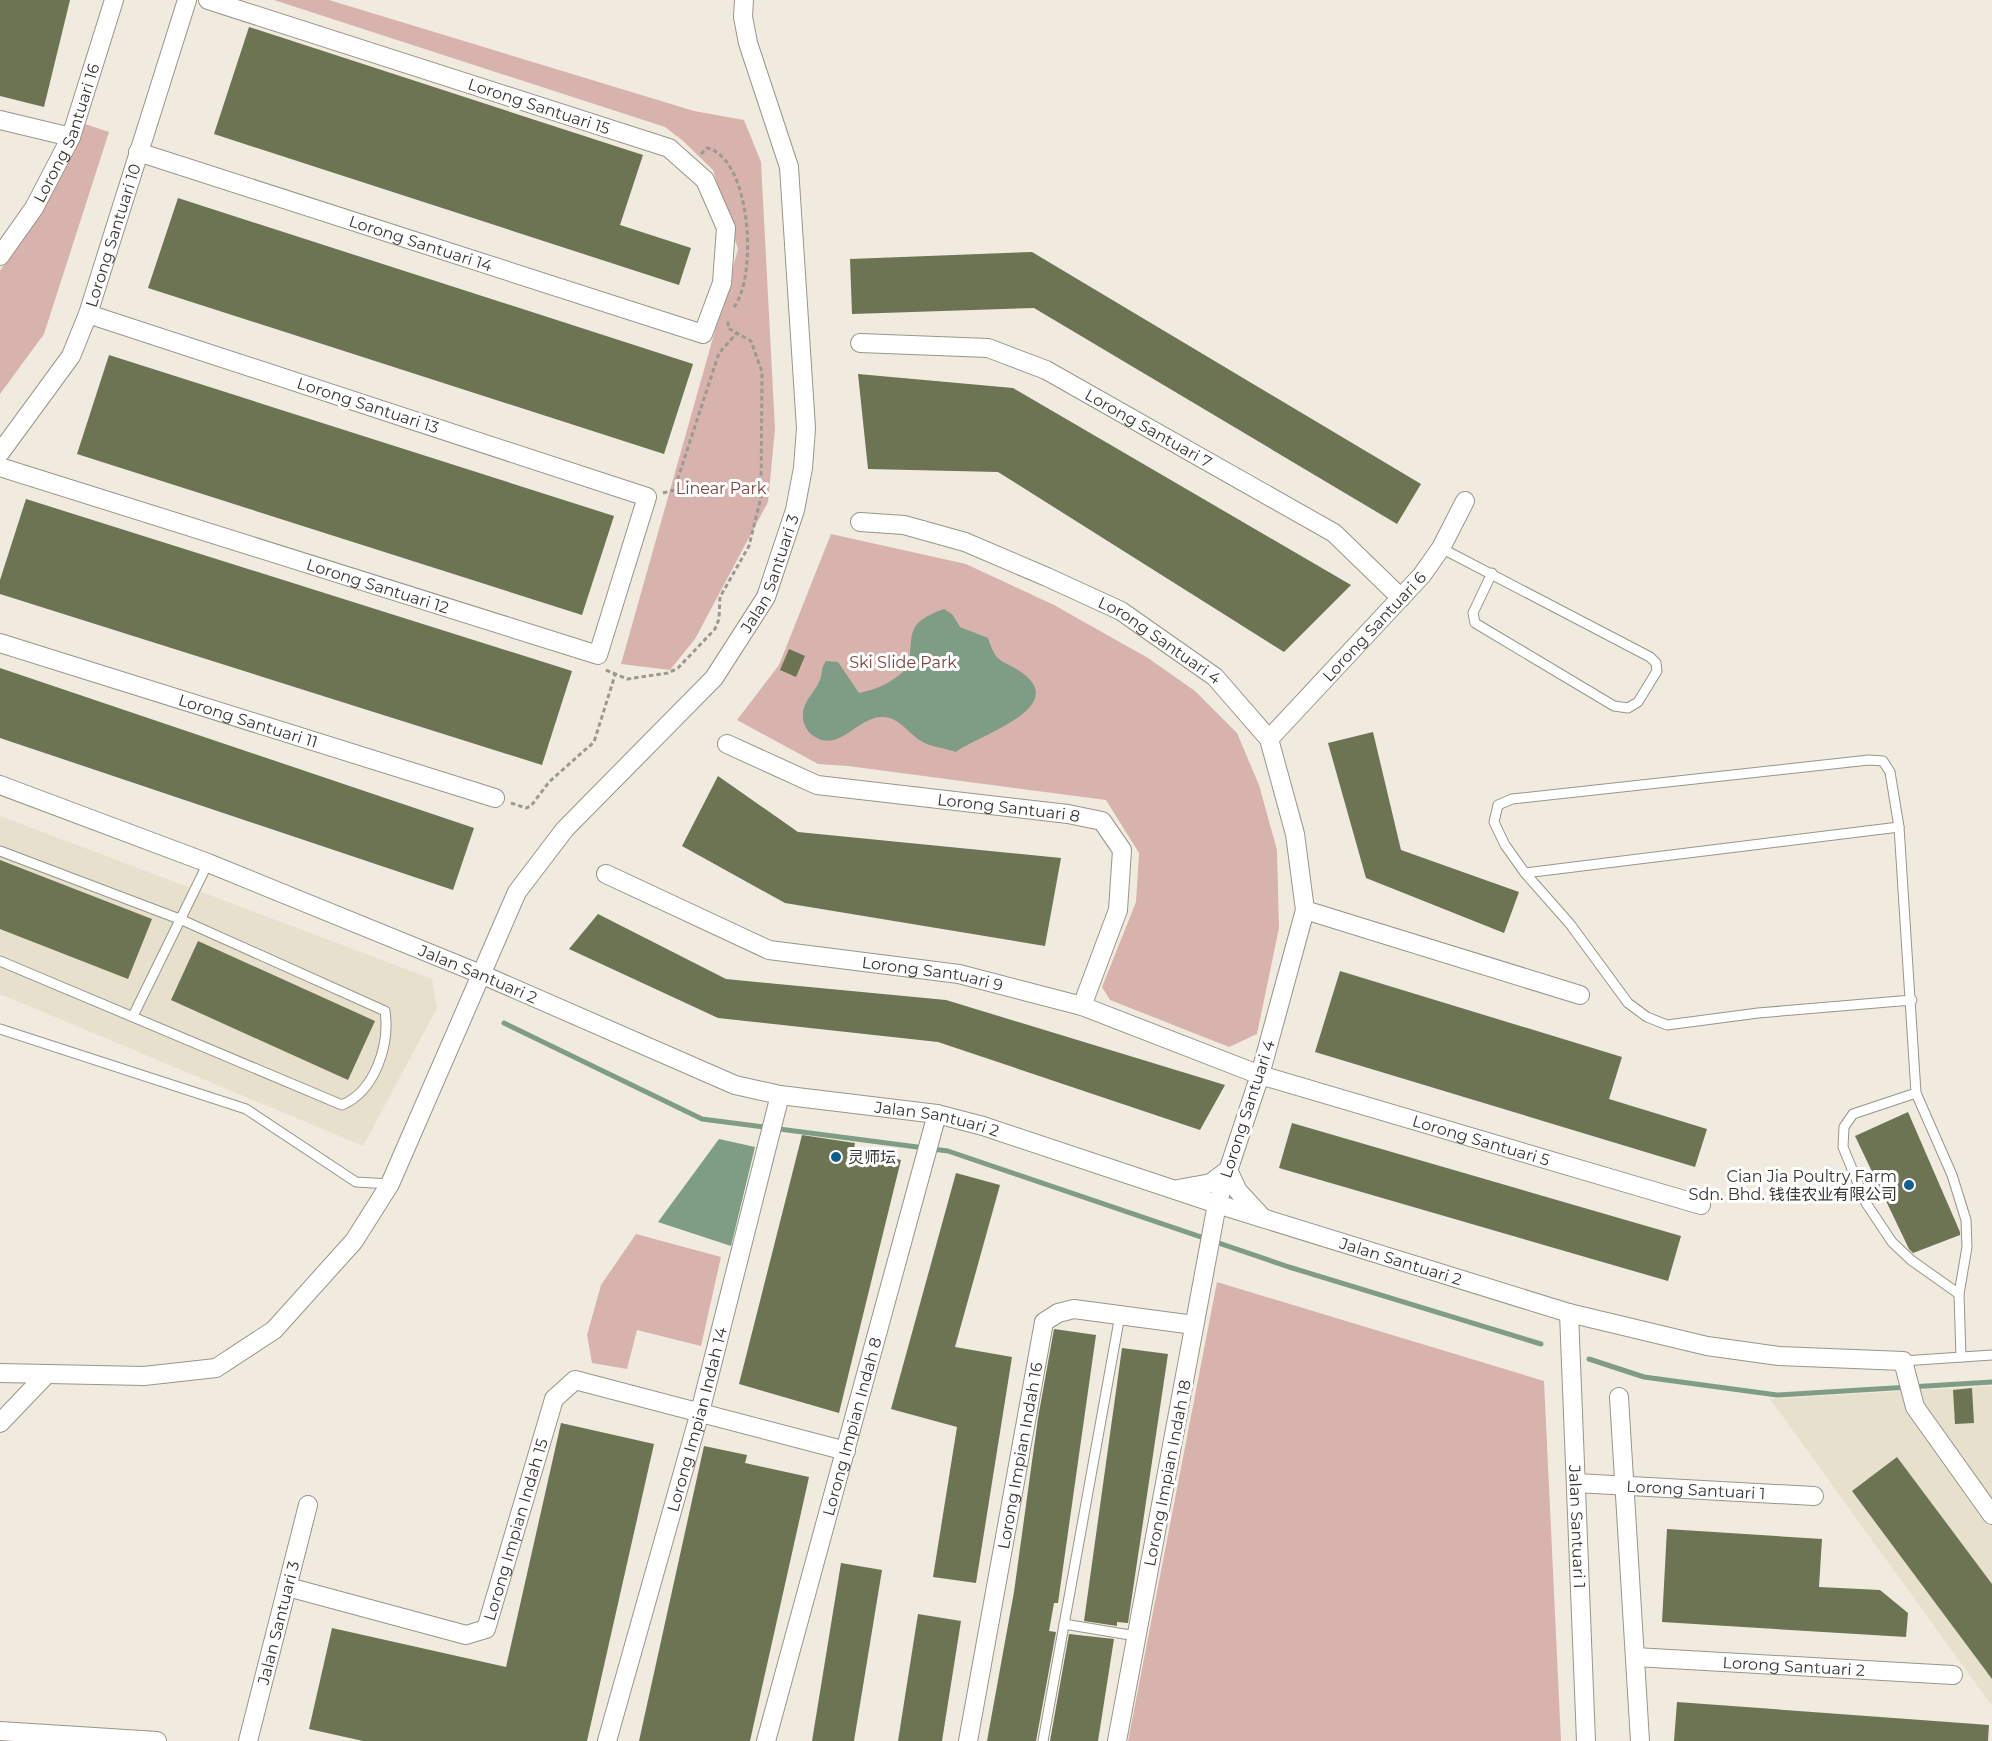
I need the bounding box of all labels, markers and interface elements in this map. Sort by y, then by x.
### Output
street label: Lorong Santuari 16 [30,61,104,206]
street label: Lorong Santuari 15 [466,75,612,138]
street label: Lorong Santuari 10 [82,161,145,310]
street label: Lorong Santuari 14 [346,212,495,276]
street label: Lorong Santuari 13 [295,374,441,437]
street label: Lorong Santuari 7 [1082,385,1215,472]
park label: Linear Park [676,479,767,498]
street label: Jalan Santuari 3 [736,512,803,637]
street label: Lorong Santuari 12 [304,555,451,618]
street label: Lorong Santuari 6 [1319,568,1430,686]
street label: Lorong Santuari 4 [1095,593,1225,688]
park label: Ski Slide Park [849,653,957,672]
street label: Lorong Santuari 11 [176,690,320,752]
street label: Lorong Santuari 8 [936,790,1082,826]
street label: Jalan Santuari 2 [415,940,540,1008]
street label: Lorong Santuari 9 [861,953,1005,995]
street label: Lorong Santuari 4 [1216,1037,1279,1180]
street label: Jalan Santuari 2 [872,1097,1002,1141]
street label: Lorong Santuari 5 [1410,1111,1552,1170]
place label: 灵师坛 [848,1148,896,1167]
marker: 灵师坛 [829,1150,843,1164]
place label: Cian Jia Poultry Farm Sdn. Bhd. 钱佳农业有限公司 [1689,1167,1897,1204]
marker: Cian Jia Poultry Farm Sdn. Bhd. 钱佳农业有限公司 [1902,1178,1916,1192]
street label: Jalan Santuari 2 [1336,1233,1464,1289]
street label: Lorong Impian Indah 14 [663,1325,731,1514]
street label: Lorong Impian Indah 8 [819,1335,886,1518]
street label: Lorong Impian Indah 16 [994,1360,1047,1551]
street label: Lorong Impian Indah 18 [1140,1378,1195,1568]
street label: Lorong Impian Indah 15 [480,1436,552,1623]
street label: Jalan Santuari 1 [1565,1464,1589,1589]
street label: Lorong Santuari 1 [1626,1477,1766,1503]
street label: Jalan Santuari 3 [253,1559,303,1688]
street label: Lorong Santuari 2 [1722,1653,1865,1680]

